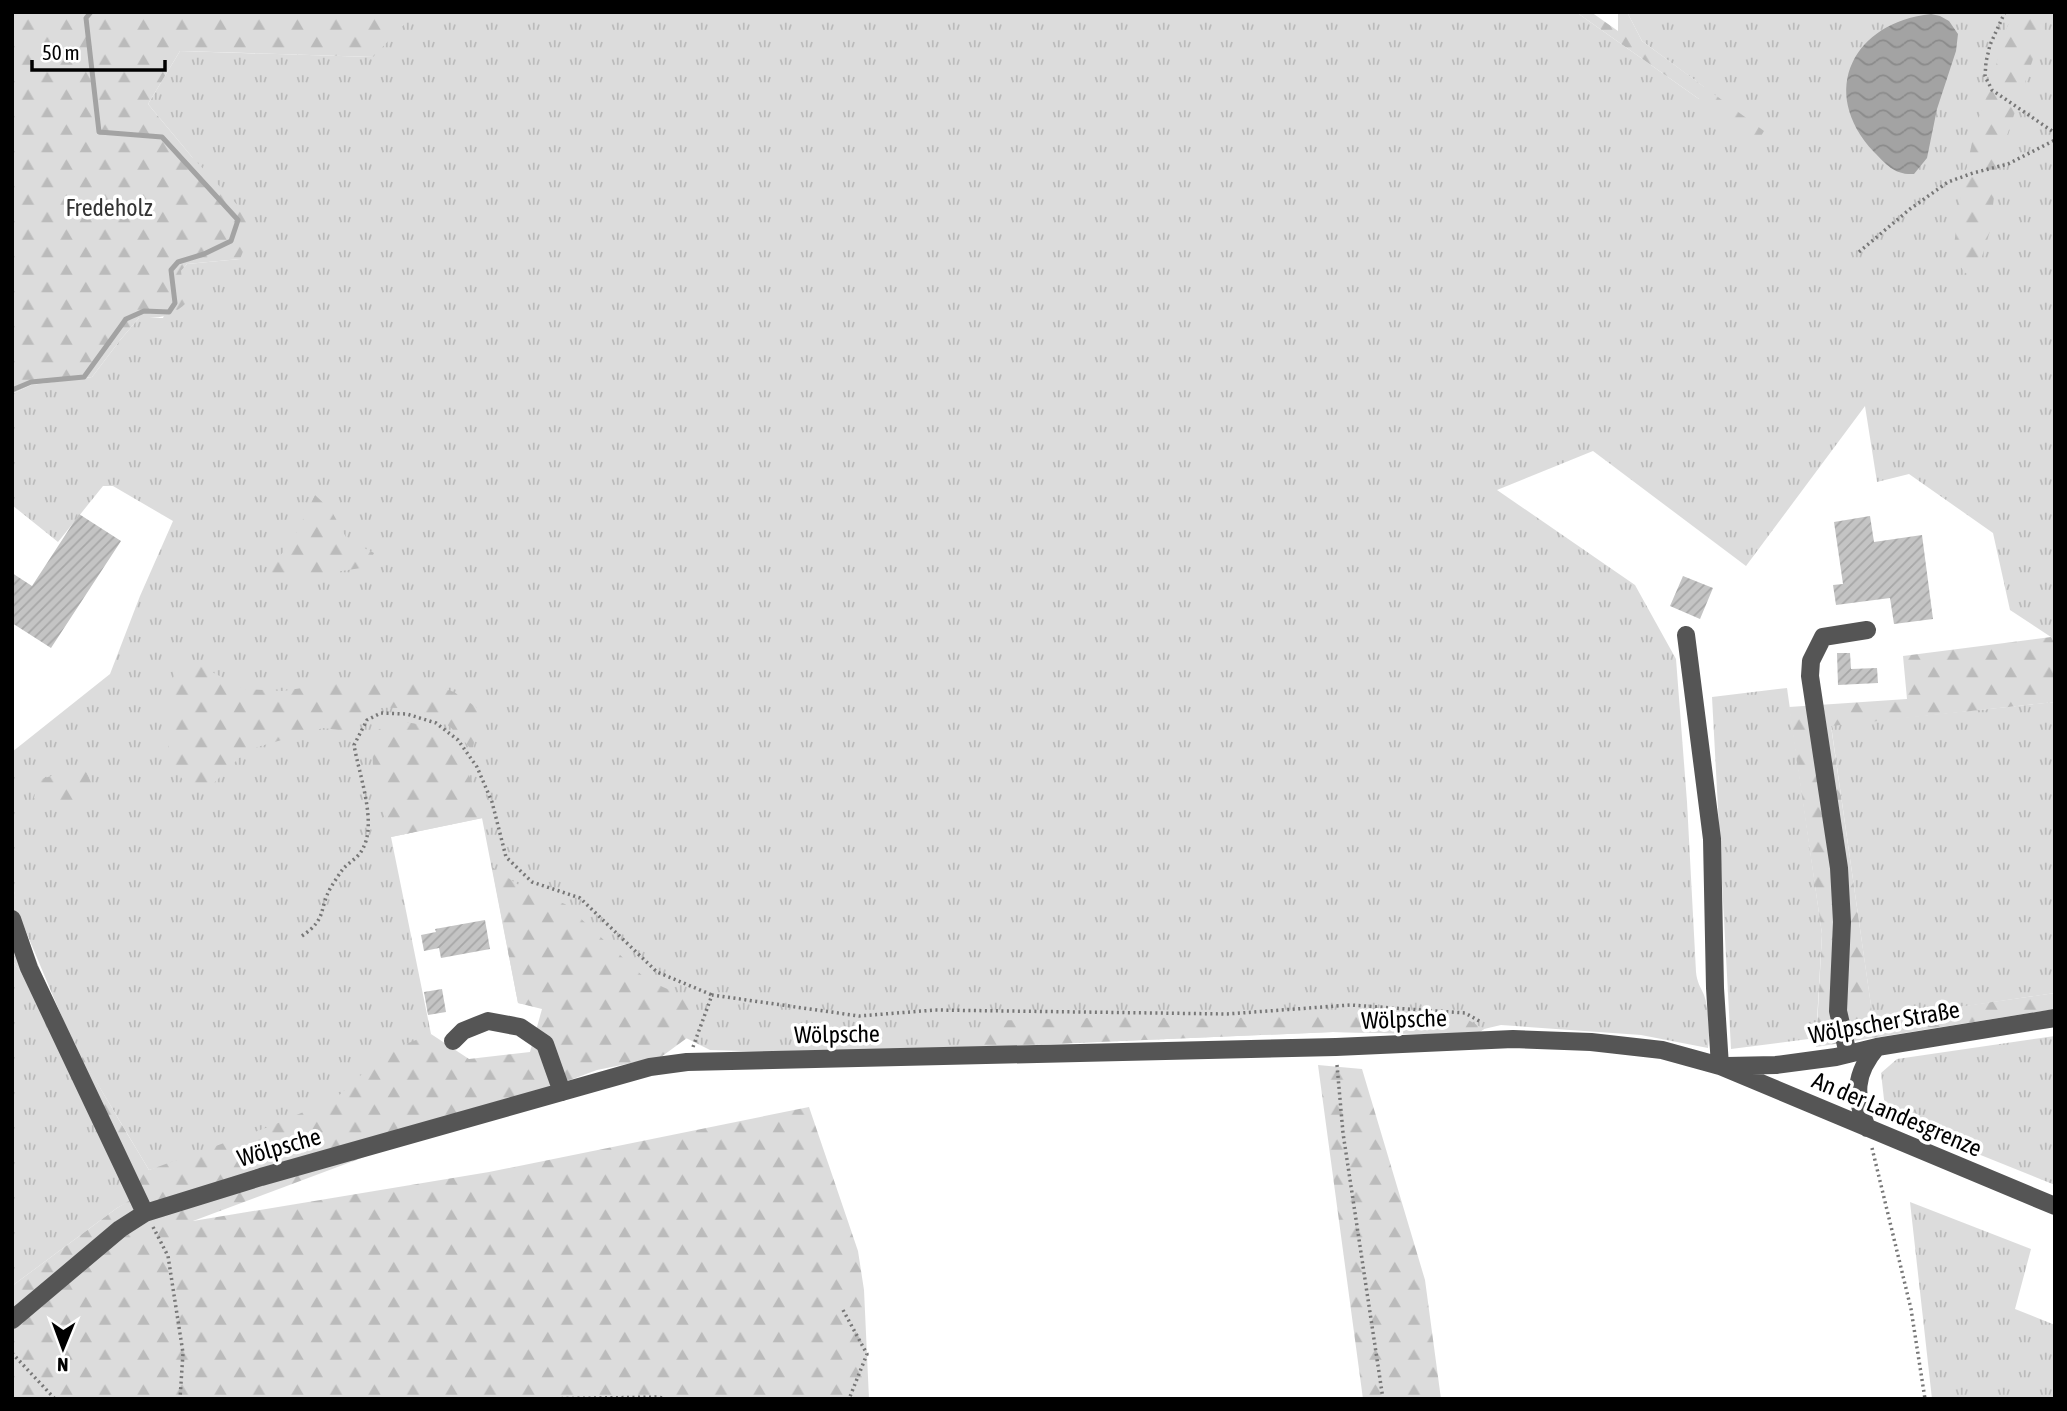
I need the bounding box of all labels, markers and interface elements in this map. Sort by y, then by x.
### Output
scale bar [32,28,164,72]
text: 50 m [42,40,80,64]
park label: Fredeholz [65,194,153,221]
street label: Wölpscher Straße [1806,995,1962,1049]
street label: Wölpsche [1361,1004,1447,1034]
street label: Wölpsche [794,1020,880,1048]
street label: An der Landesgrenze [1808,1066,1986,1162]
street label: Wölpsche [234,1122,324,1172]
north arrow [28,1313,98,1383]
text: N [57,1354,69,1376]

